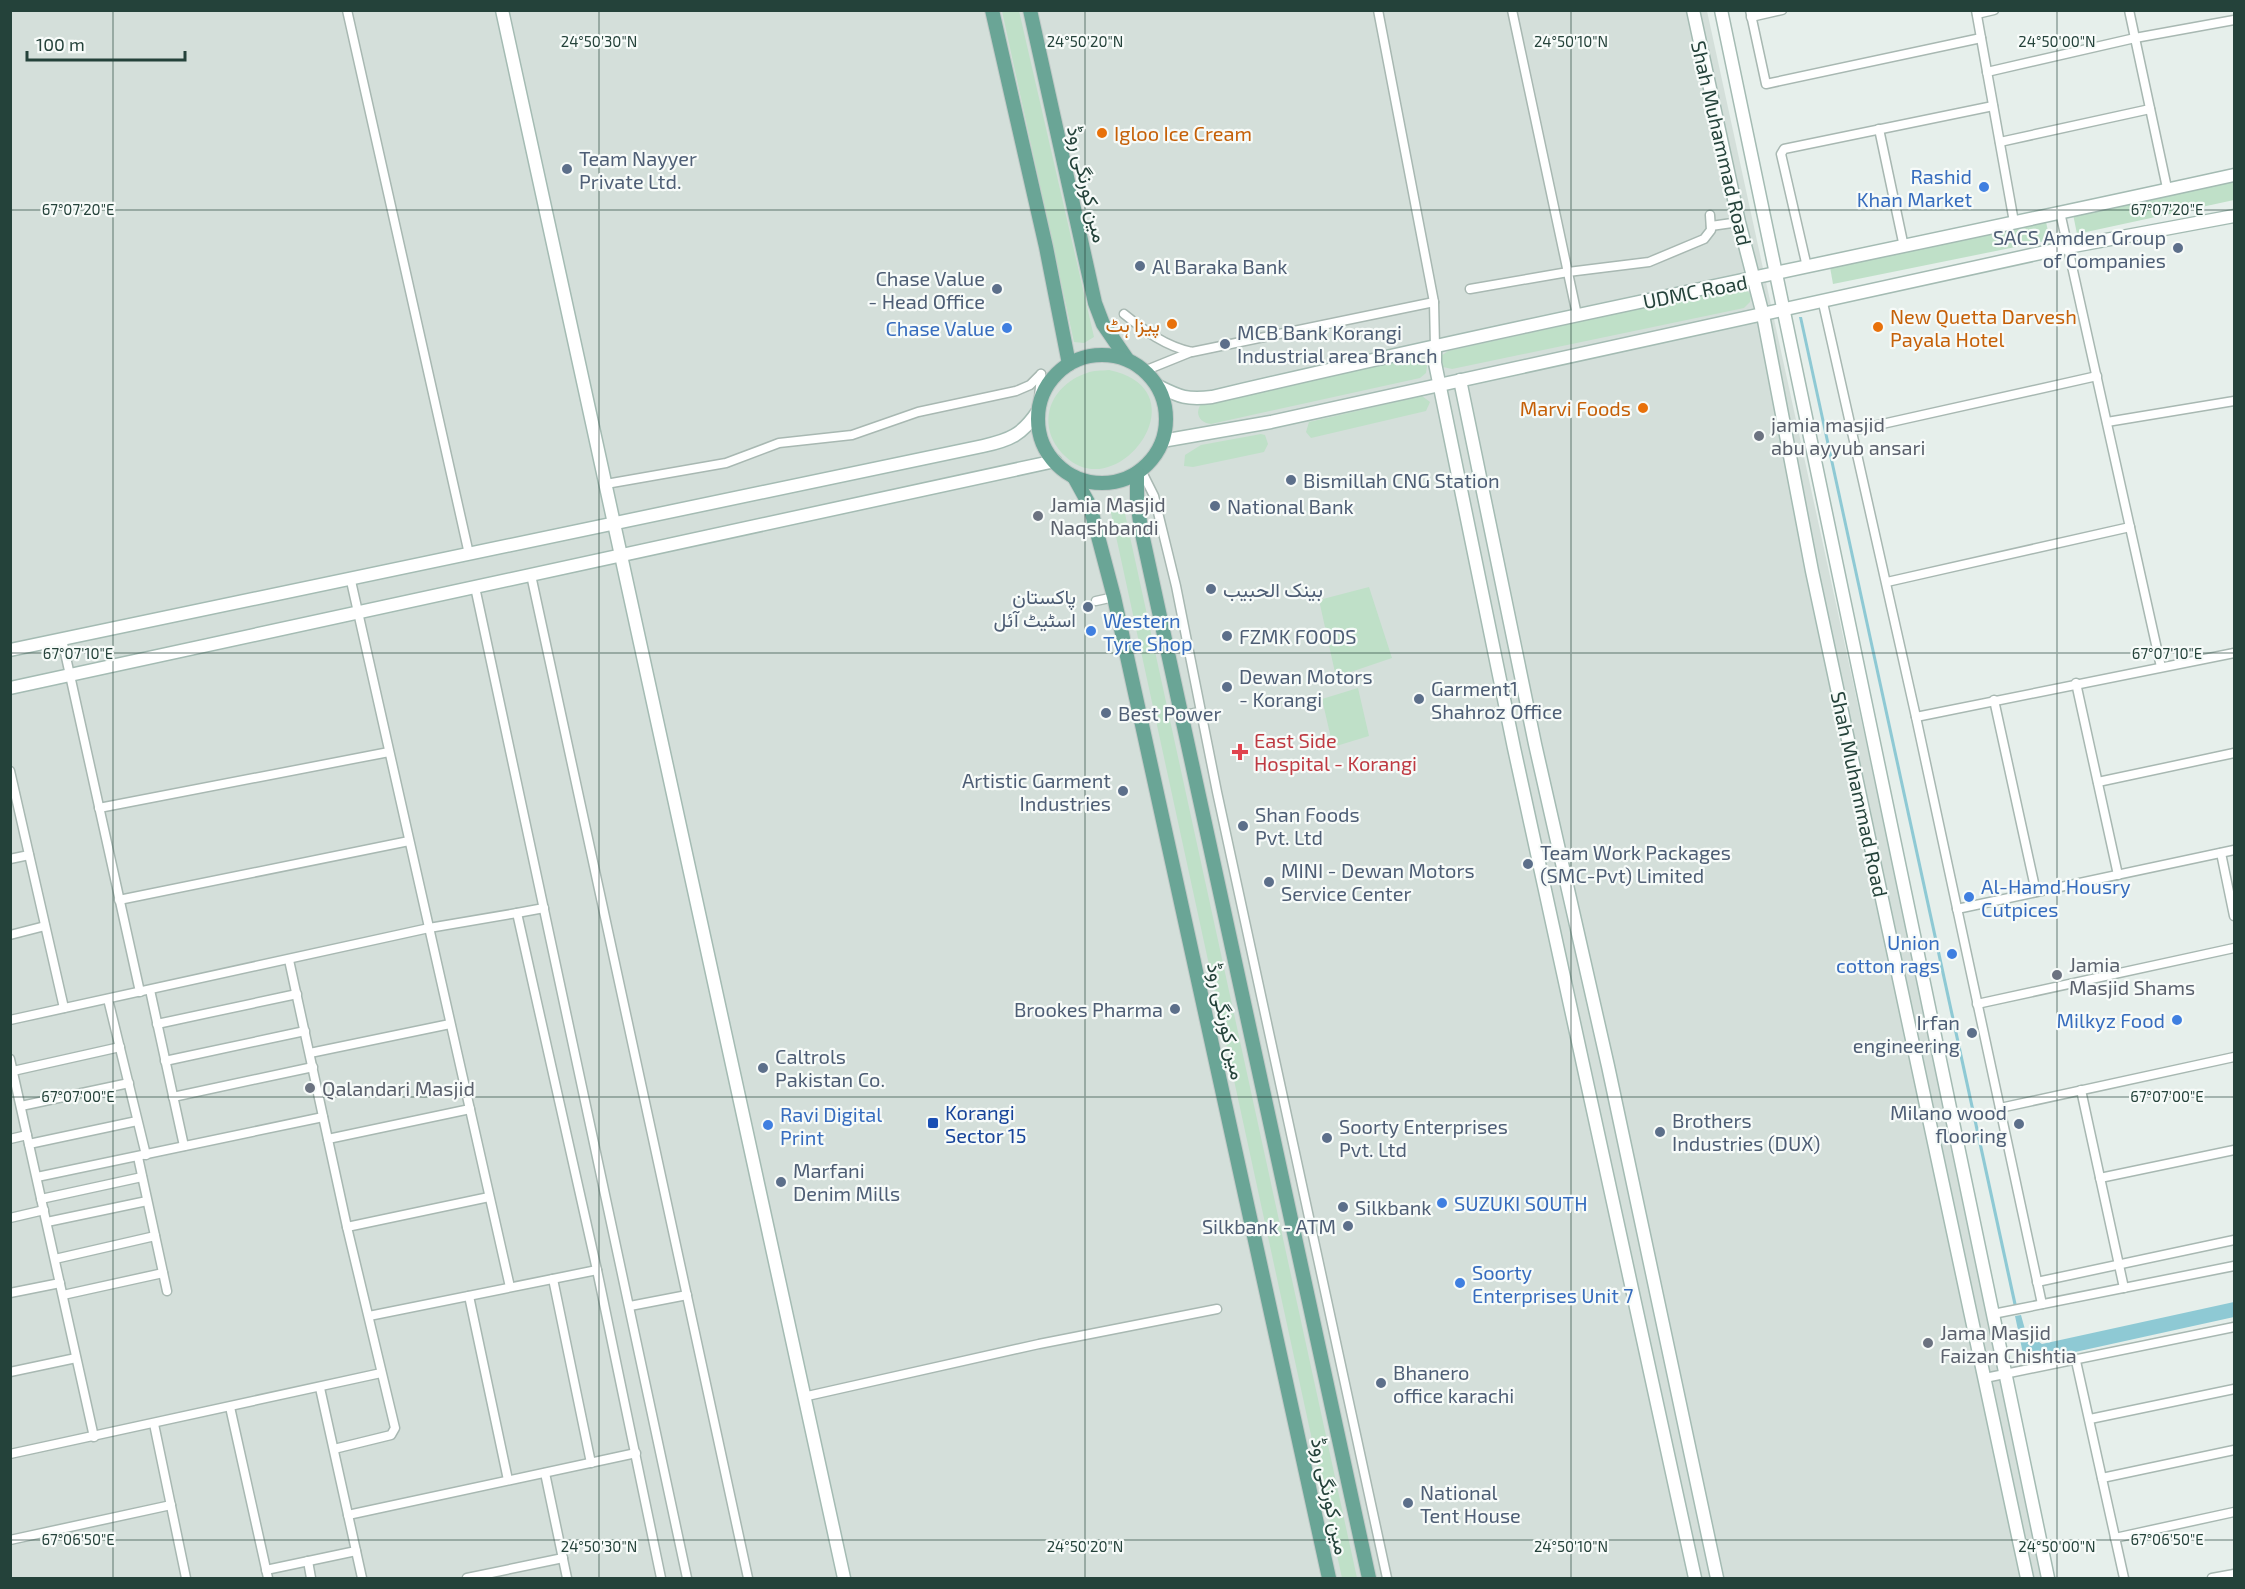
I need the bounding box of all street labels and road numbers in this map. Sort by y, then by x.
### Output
street label: Shah Muhammad Road [1687,38,1757,248]
street label: مین کورنگی روڈ [1061,123,1113,245]
street label: UDMC Road [1641,269,1749,313]
street label: Shah Muhammad Road [1826,689,1894,899]
street label: مین کورنگی روڈ [1201,960,1251,1082]
street label: مین کورنگی روڈ [1305,1435,1355,1557]

